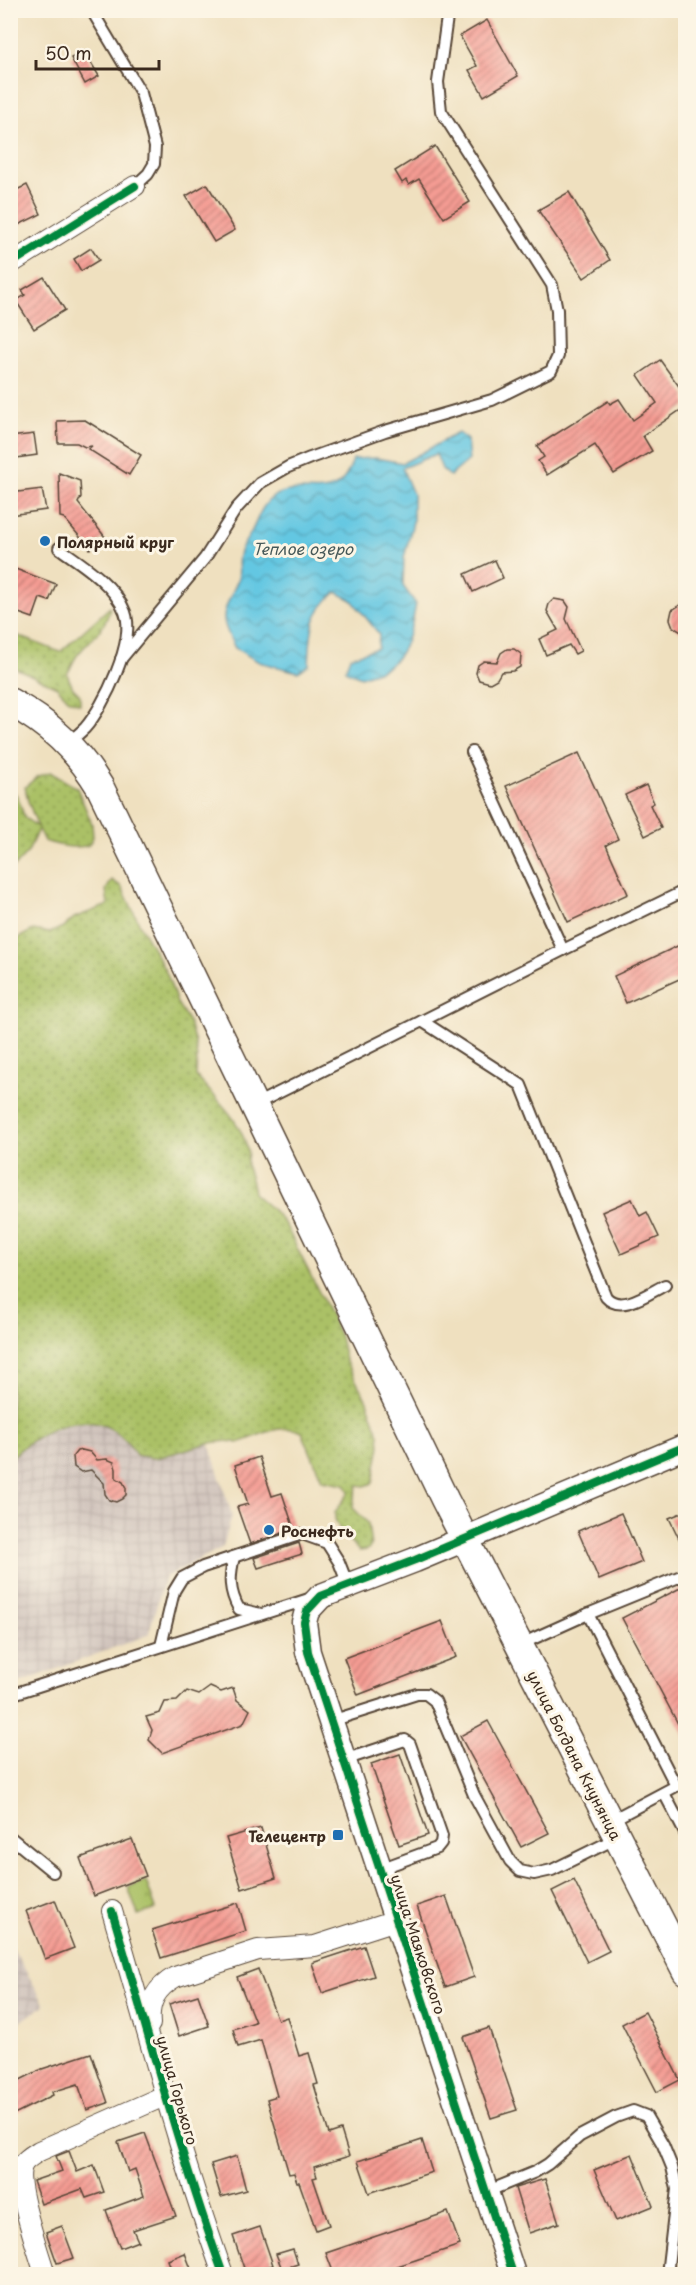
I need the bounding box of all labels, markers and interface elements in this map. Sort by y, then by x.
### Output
scale bar [36,33,159,71]
text: 50 m [45,39,92,66]
place label: Полярный круг [57,530,175,553]
marker: Полярный круг [38,534,52,548]
water label: Теплое озеро [253,536,354,560]
place label: Роснефть [281,1519,354,1542]
marker: Роснефть [262,1523,276,1537]
street label: улица Богдана Кнунянца [522,1666,628,1845]
place label: Телецентр [248,1824,326,1847]
marker: Телецентр [331,1828,345,1842]
street label: улица Маяковского [385,1871,453,2017]
street label: улица Горького [151,2033,205,2147]

